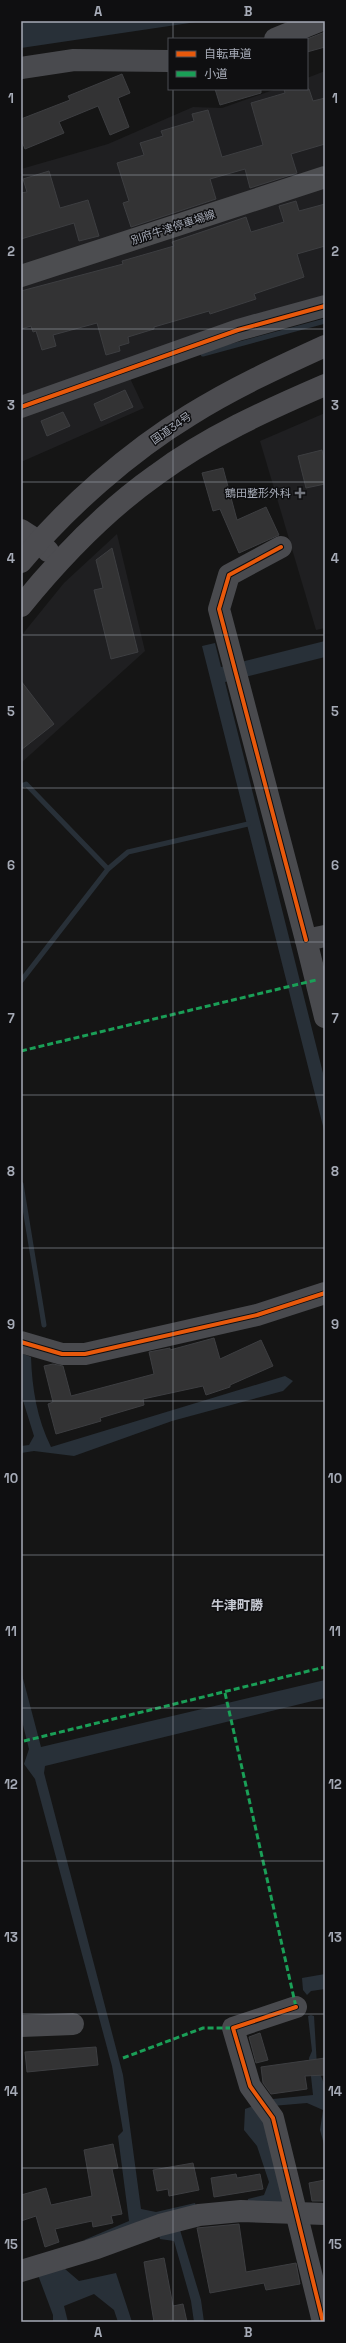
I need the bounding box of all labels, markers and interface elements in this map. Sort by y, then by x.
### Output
text: A [94,3,103,20]
text: B [244,3,253,20]
legend [168,38,308,90]
text: 自転車道 [204,46,252,62]
text: 小道 [204,66,228,82]
text: 1 [8,90,14,107]
text: 1 [332,90,338,107]
street label: 別府牛津停車場線 [129,207,217,247]
text: 2 [7,243,15,260]
text: 2 [331,243,339,260]
text: 3 [7,397,15,414]
text: 3 [331,397,339,414]
street label: 国道34号 [148,409,194,447]
place label: 鶴田整形外科 [225,486,291,500]
marker: 鶴田整形外科 [294,487,306,499]
text: 4 [7,550,15,567]
text: 4 [331,550,339,567]
text: 5 [7,703,15,720]
text: 5 [331,703,339,720]
text: 6 [7,857,15,874]
text: 6 [331,857,339,874]
text: 7 [7,1010,15,1027]
text: 7 [331,1010,339,1027]
text: 8 [7,1163,15,1180]
text: 8 [331,1163,339,1180]
text: 9 [7,1316,15,1333]
text: 9 [331,1316,339,1333]
text: 10 [4,1470,18,1487]
text: 10 [328,1470,342,1487]
district label: 牛津町勝 [211,1597,263,1614]
text: 11 [5,1623,17,1640]
text: 11 [329,1623,341,1640]
text: 12 [4,1776,18,1793]
text: 12 [328,1776,342,1793]
text: 13 [4,1929,18,1946]
text: 13 [328,1929,342,1946]
text: 14 [4,2083,18,2100]
text: 14 [328,2083,342,2100]
text: 15 [4,2236,18,2253]
text: 15 [328,2236,342,2253]
text: A [94,2324,103,2341]
text: B [244,2324,253,2341]

